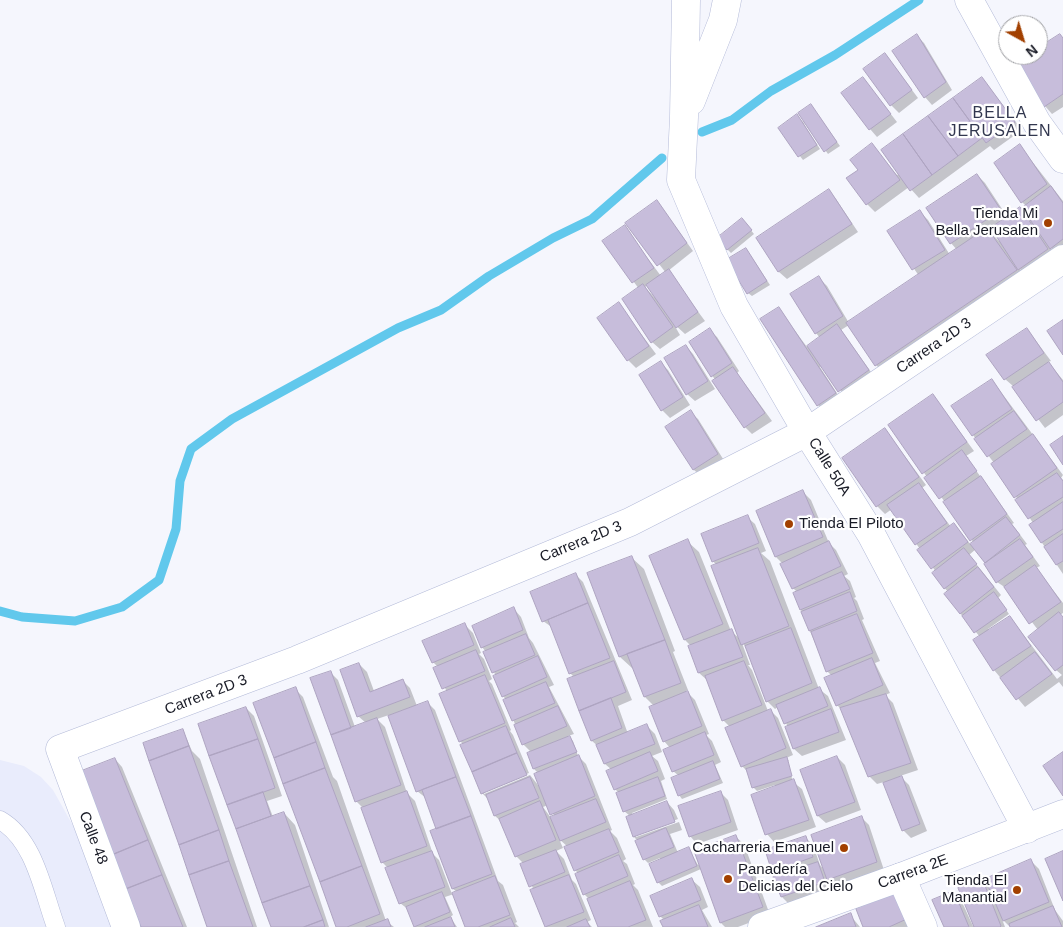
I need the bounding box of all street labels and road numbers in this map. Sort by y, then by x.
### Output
street label: Carrera 2D 3 [893,314,975,378]
street label: Calle 50A [804,435,854,499]
street label: Carrera 2D 3 [537,517,625,567]
street label: Carrera 2D 3 [162,671,250,719]
street label: Calle 48 [75,809,111,867]
street label: Carrera 2E [875,851,951,893]

